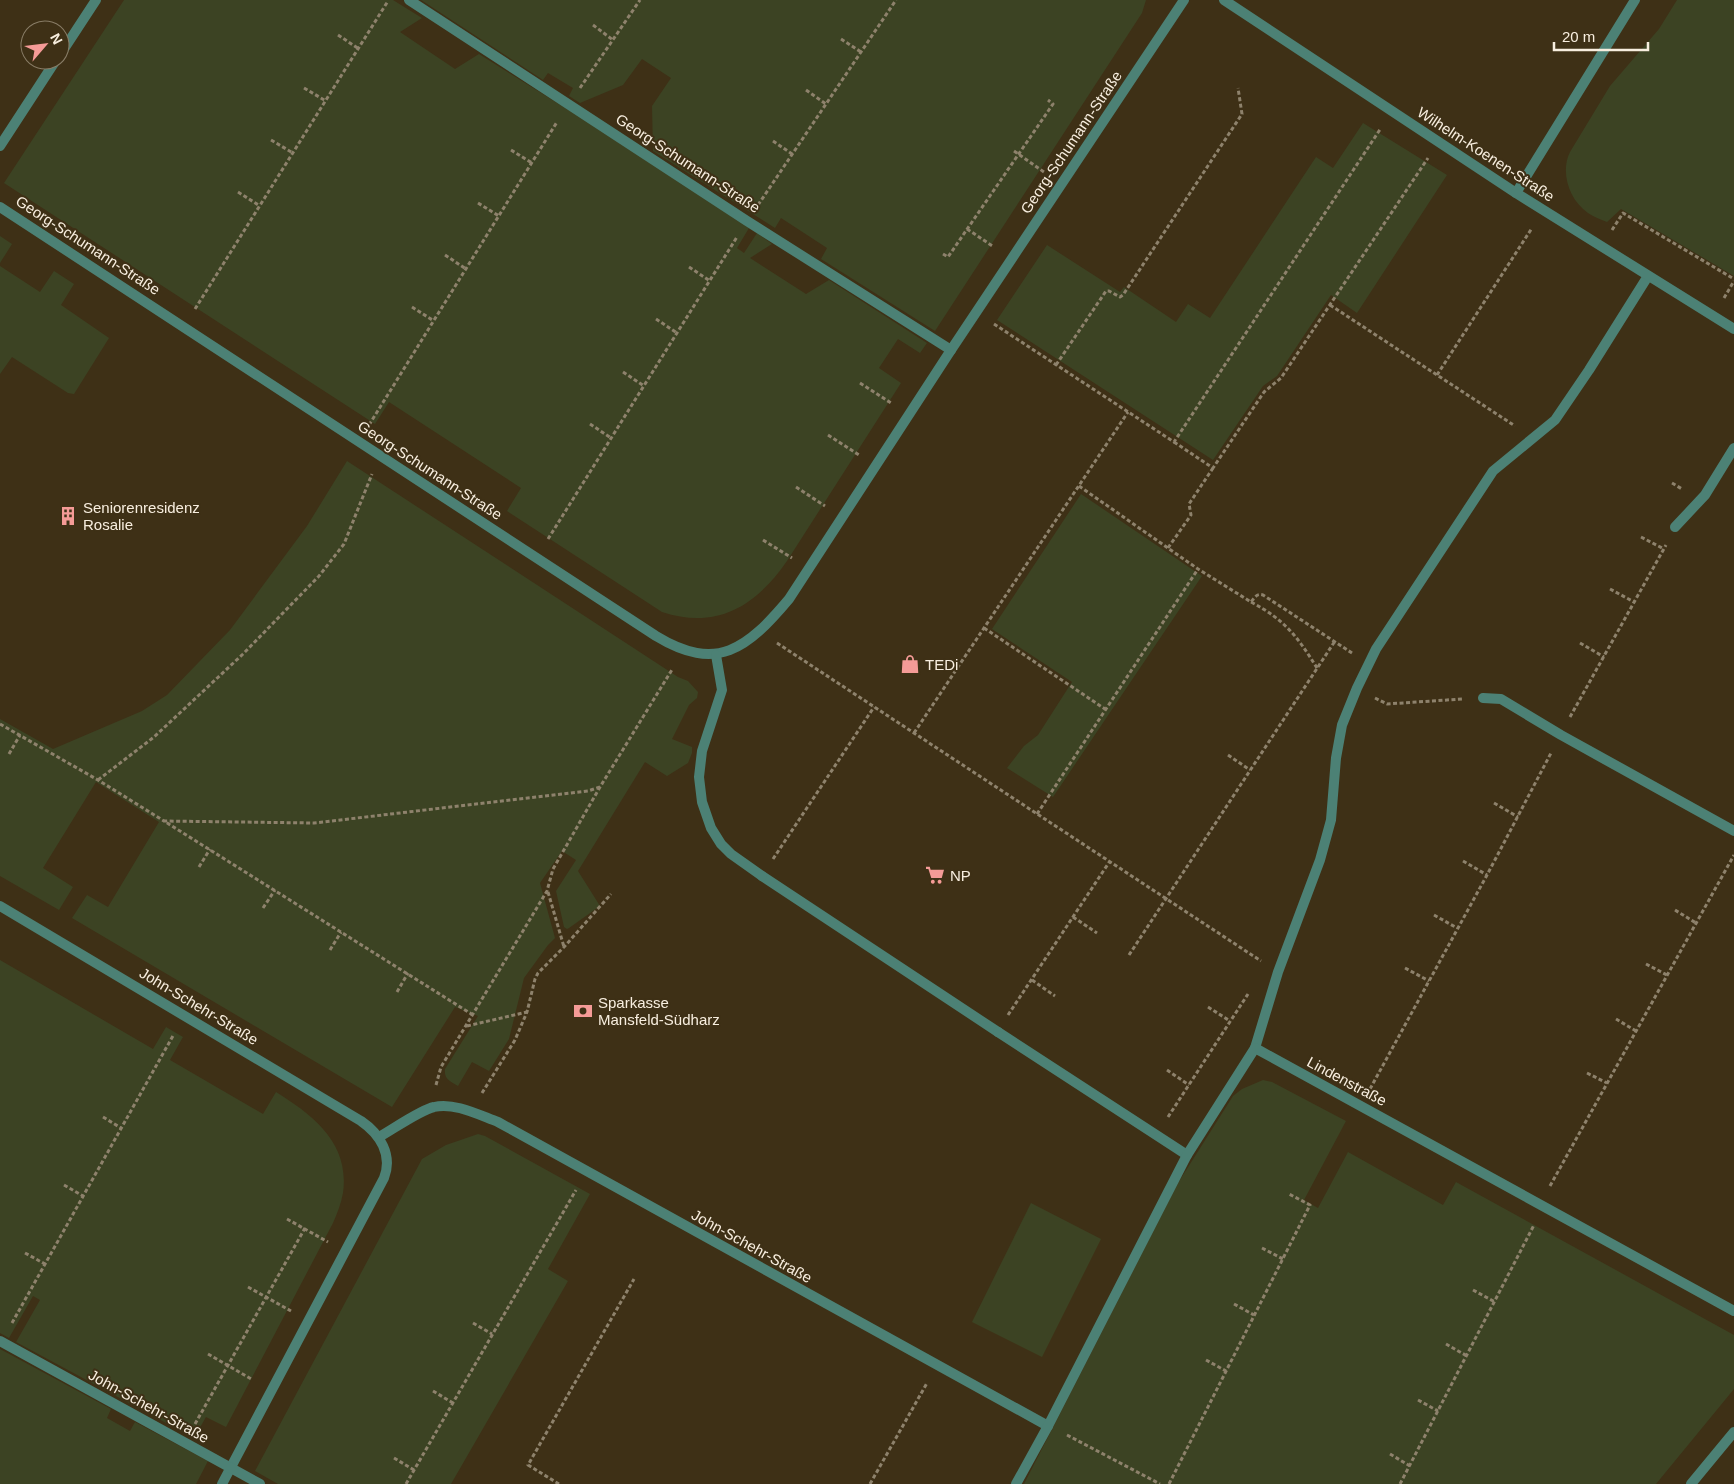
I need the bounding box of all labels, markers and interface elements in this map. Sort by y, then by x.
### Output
north arrow [20,20,70,70]
scale bar [1554,20,1648,52]
text: 20 m [1562,28,1595,45]
text: N [47,31,66,47]
street label: Georg-Schumann-Straße [1017,67,1125,217]
street label: Wilhelm-Koenen-Straße [1414,103,1558,205]
street label: Georg-Schumann-Straße [613,110,763,216]
street label: Georg-Schumann-Straße [13,192,163,298]
street label: Georg-Schumann-Straße [355,417,505,523]
place label: Seniorenresidenz Rosalie [83,499,200,533]
building icon: Seniorenresidenz Rosalie [57,505,79,527]
shop icon: TEDi [899,653,921,675]
place label: TEDi [925,656,958,673]
supermarket icon: NP [924,864,946,886]
place label: NP [950,867,971,884]
street label: John-Schehr-Straße [137,964,261,1048]
place label: Sparkasse Mansfeld-Südharz [598,994,720,1028]
bank icon: Sparkasse Mansfeld-Südharz [572,1000,594,1022]
street label: Lindenstraße [1304,1053,1390,1109]
street label: John-Schehr-Straße [689,1206,815,1286]
street label: John-Schehr-Straße [86,1366,212,1446]

